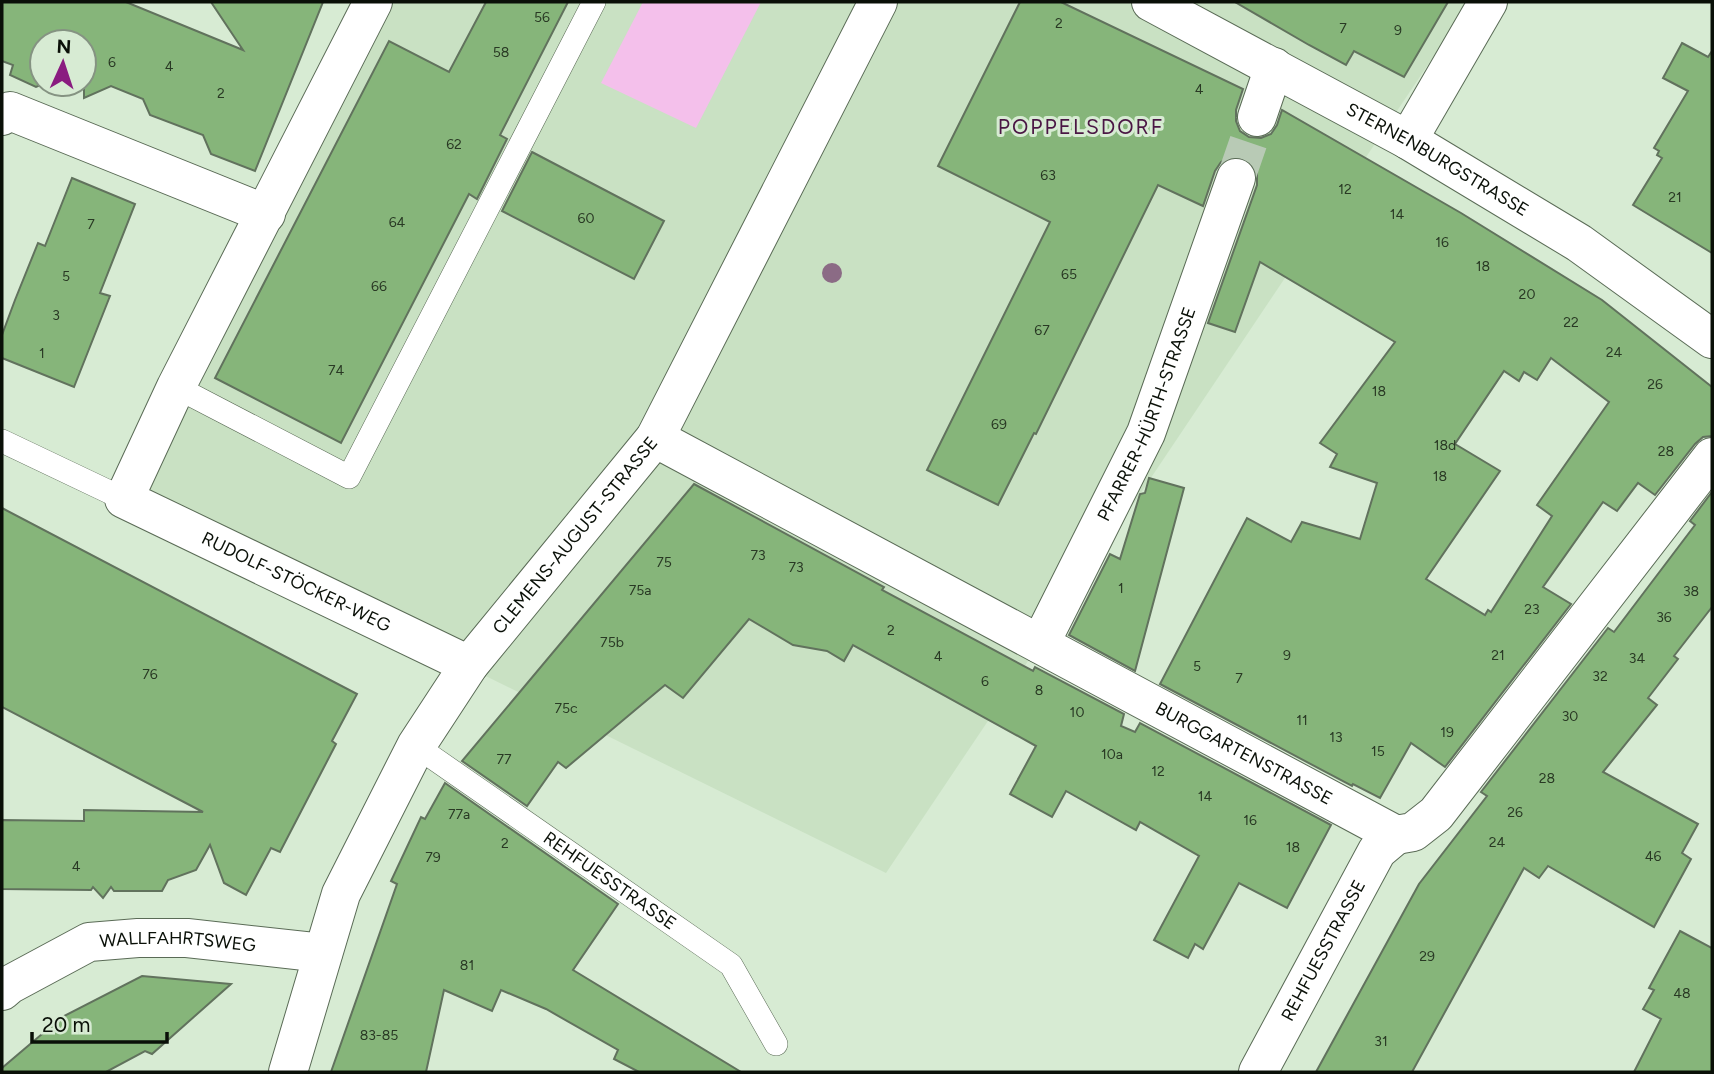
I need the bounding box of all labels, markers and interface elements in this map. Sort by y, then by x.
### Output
house number: 56 [534,9,550,26]
house number: 2 [1055,15,1063,32]
house number: 7 [1339,20,1347,37]
house number: 9 [1394,22,1402,39]
north arrow [28,28,98,98]
text: N [56,35,72,58]
house number: 58 [493,44,509,61]
house number: 6 [108,54,116,71]
house number: 4 [165,58,174,75]
house number: 4 [1195,81,1204,98]
house number: 2 [217,85,225,102]
street label: STERNENBURGSTRASSE [1343,98,1533,221]
district label: POPPELSDORF [998,114,1164,139]
house number: 62 [446,136,462,153]
house number: 63 [1040,167,1056,184]
house number: 12 [1338,181,1352,198]
house number: 21 [1668,189,1682,206]
house number: 14 [1390,206,1405,223]
house number: 60 [578,210,594,227]
house number: 64 [389,214,406,231]
house number: 7 [87,216,95,233]
house number: 16 [1435,234,1449,251]
house number: 18 [1476,258,1490,275]
house number: 65 [1061,266,1077,283]
house number: 5 [62,268,70,285]
house number: 66 [371,278,387,295]
house number: 20 [1519,286,1535,303]
street label: PFARRER-HÜRTH-STRASSE [1093,304,1201,525]
house number: 3 [52,307,60,324]
house number: 22 [1563,314,1579,331]
house number: 67 [1034,322,1050,339]
house number: 24 [1606,344,1623,361]
house number: 1 [39,345,45,362]
house number: 74 [328,362,344,379]
house number: 26 [1647,376,1663,393]
house number: 18 [1372,383,1386,400]
house number: 69 [991,416,1007,433]
street label: CLEMENS-AUGUST-STRASSE [488,432,662,638]
house number: 18d [1434,437,1456,454]
house number: 28 [1658,443,1674,460]
house number: 18 [1433,468,1447,485]
street label: RUDOLF-STÖCKER-WEG [198,527,394,637]
house number: 73 [750,547,766,564]
house number: 75 [656,554,672,571]
house number: 73 [788,559,804,576]
house number: 1 [1118,580,1124,597]
house number: 75a [629,582,651,599]
house number: 38 [1683,583,1699,600]
house number: 23 [1524,601,1540,618]
house number: 36 [1656,609,1672,626]
house number: 2 [887,622,895,639]
house number: 75b [600,634,624,651]
house number: 9 [1283,647,1291,664]
house number: 21 [1491,647,1505,664]
house number: 4 [934,648,943,665]
house number: 34 [1629,650,1645,667]
house number: 5 [1193,658,1201,675]
house number: 76 [142,666,158,683]
house number: 32 [1592,668,1608,685]
house number: 7 [1235,670,1243,687]
house number: 6 [981,673,989,690]
house number: 8 [1035,682,1043,699]
street label: BURGGARTENSTRASSE [1152,697,1336,810]
house number: 75c [554,700,578,717]
house number: 10 [1070,704,1084,721]
house number: 30 [1562,708,1578,725]
house number: 11 [1296,712,1308,729]
house number: 19 [1440,724,1454,741]
house number: 13 [1329,729,1343,746]
house number: 15 [1371,743,1385,760]
house number: 10a [1101,746,1123,763]
house number: 77 [496,751,512,768]
house number: 12 [1151,763,1165,780]
house number: 28 [1539,770,1555,787]
house number: 14 [1198,788,1213,805]
house number: 26 [1507,804,1523,821]
house number: 77a [448,806,470,823]
house number: 16 [1243,812,1257,829]
street label: REHFUESSTRASSE [539,827,680,935]
house number: 24 [1489,834,1506,851]
house number: 2 [501,835,509,852]
house number: 18 [1286,839,1300,856]
house number: 46 [1645,848,1661,865]
house number: 79 [425,849,441,866]
house number: 4 [72,858,81,875]
street label: REHFUESSTRASSE [1277,876,1370,1025]
street label: WALLFAHRTSWEG [99,927,257,957]
house number: 29 [1419,948,1435,965]
house number: 81 [460,957,474,974]
house number: 48 [1673,985,1691,1002]
scale bar [32,1000,166,1044]
text: 20 m [42,1012,90,1037]
house number: 83-85 [360,1027,398,1044]
house number: 31 [1374,1033,1388,1050]

